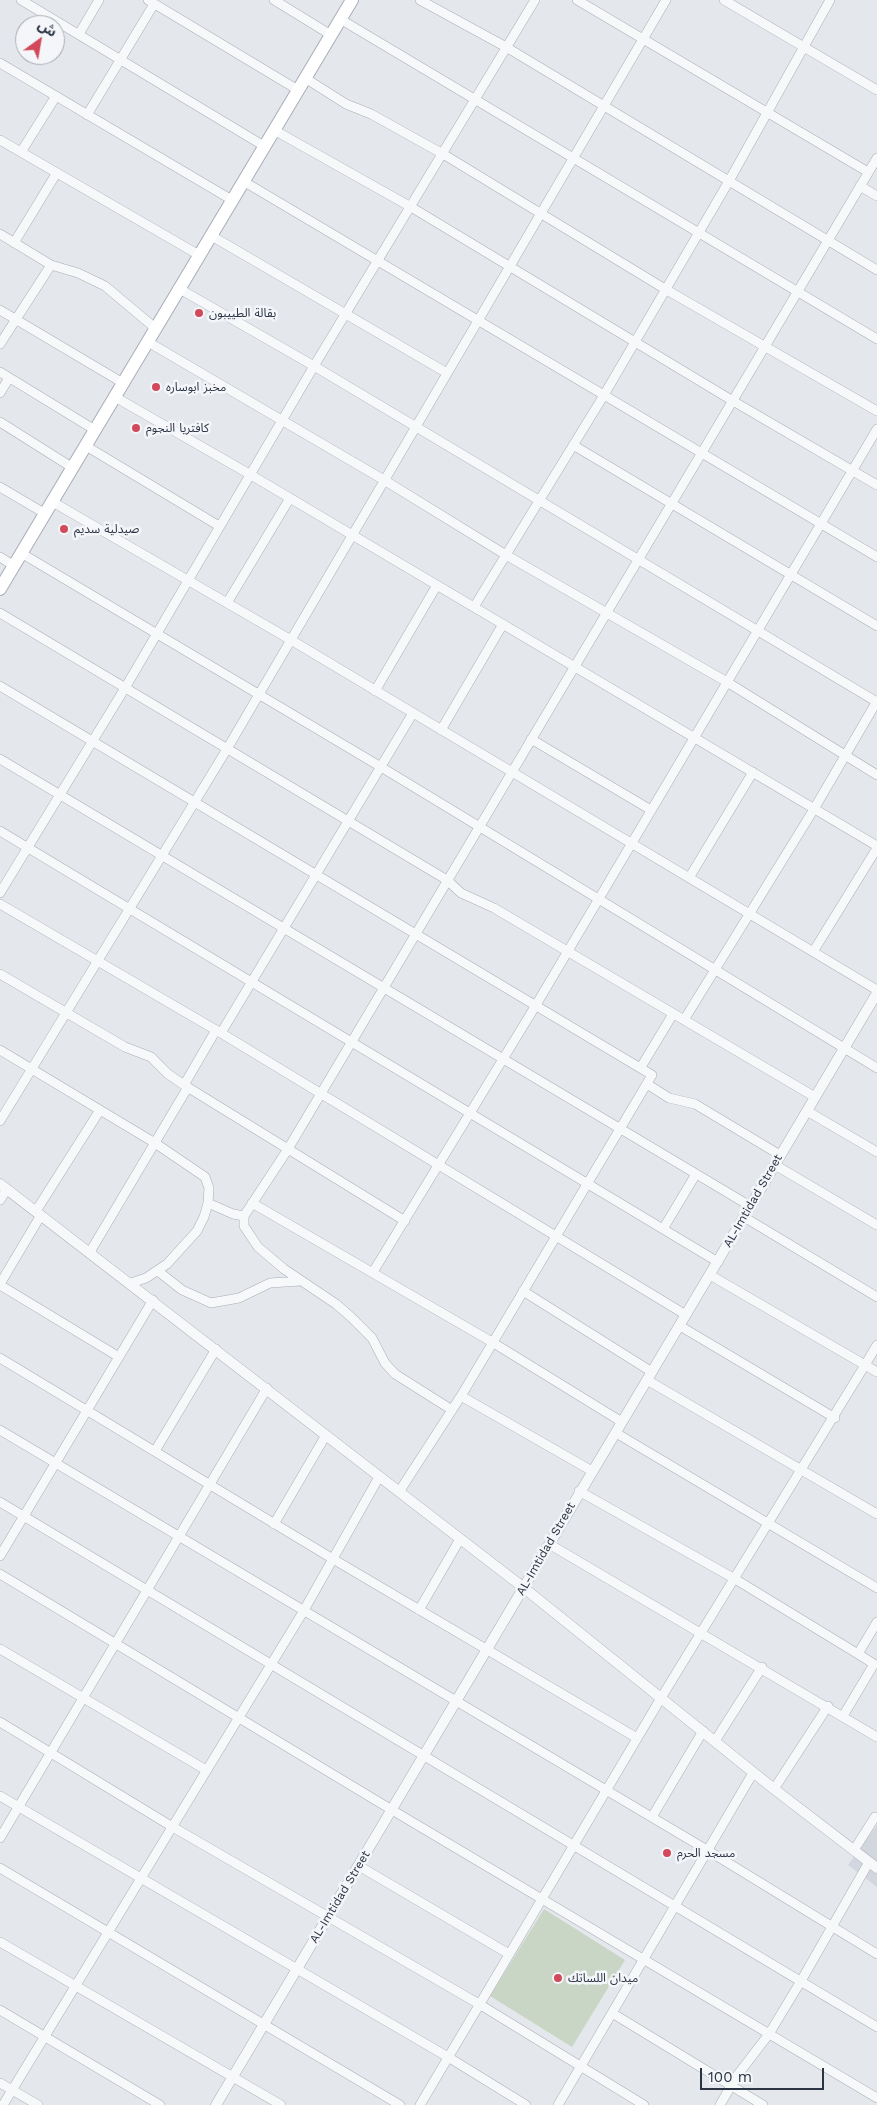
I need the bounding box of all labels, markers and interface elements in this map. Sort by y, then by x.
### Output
north arrow [15,15,65,65]
text: ش [35,16,60,40]
place label: بقالة الطييبون [209,306,276,320]
marker: بقالة الطييبون [193,307,205,319]
place label: مخبز ابوساره [166,380,226,394]
marker: مخبز ابوساره [150,381,162,393]
place label: كافتريا النجوم [146,421,209,435]
marker: كافتريا النجوم [130,422,142,434]
place label: صيدلية سديم [74,522,139,536]
marker: صيدلية سديم [58,523,70,535]
street label: AL-Imtidad Street [720,1152,786,1250]
street label: AL-Imtidad Street [513,1500,579,1598]
place label: مسجد الحرم [677,1846,735,1860]
marker: مسجد الحرم [661,1847,673,1859]
street label: AL-Imtidad Street [307,1848,373,1946]
place label: ميدان اللساتك [568,1971,638,1985]
marker: ميدان اللساتك [552,1972,564,1984]
scale bar [702,2058,826,2090]
text: 100 m [708,2068,752,2086]

